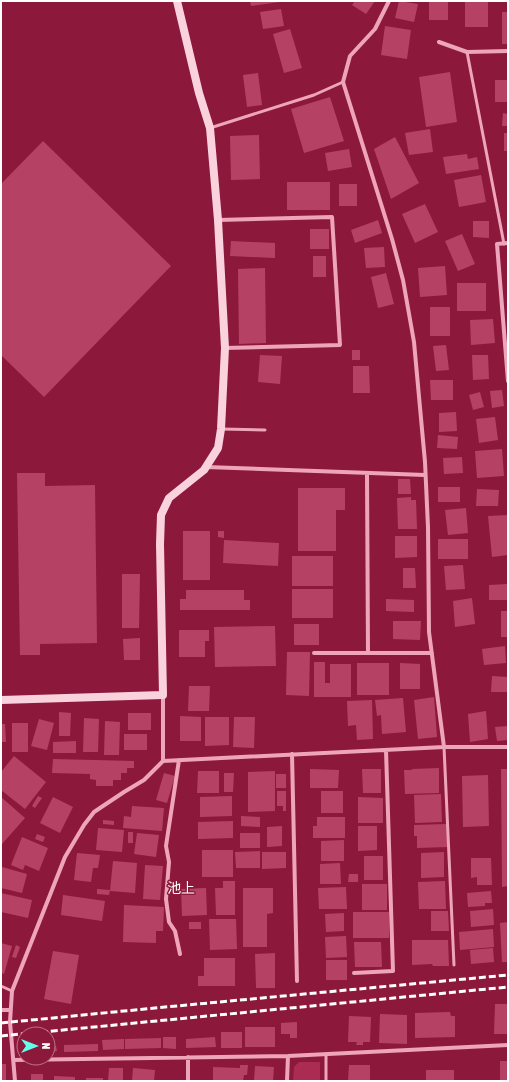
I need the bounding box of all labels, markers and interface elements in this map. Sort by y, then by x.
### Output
district label: 池上 [167,880,195,896]
north arrow [16,1026,56,1066]
text: N [40,1043,52,1049]

